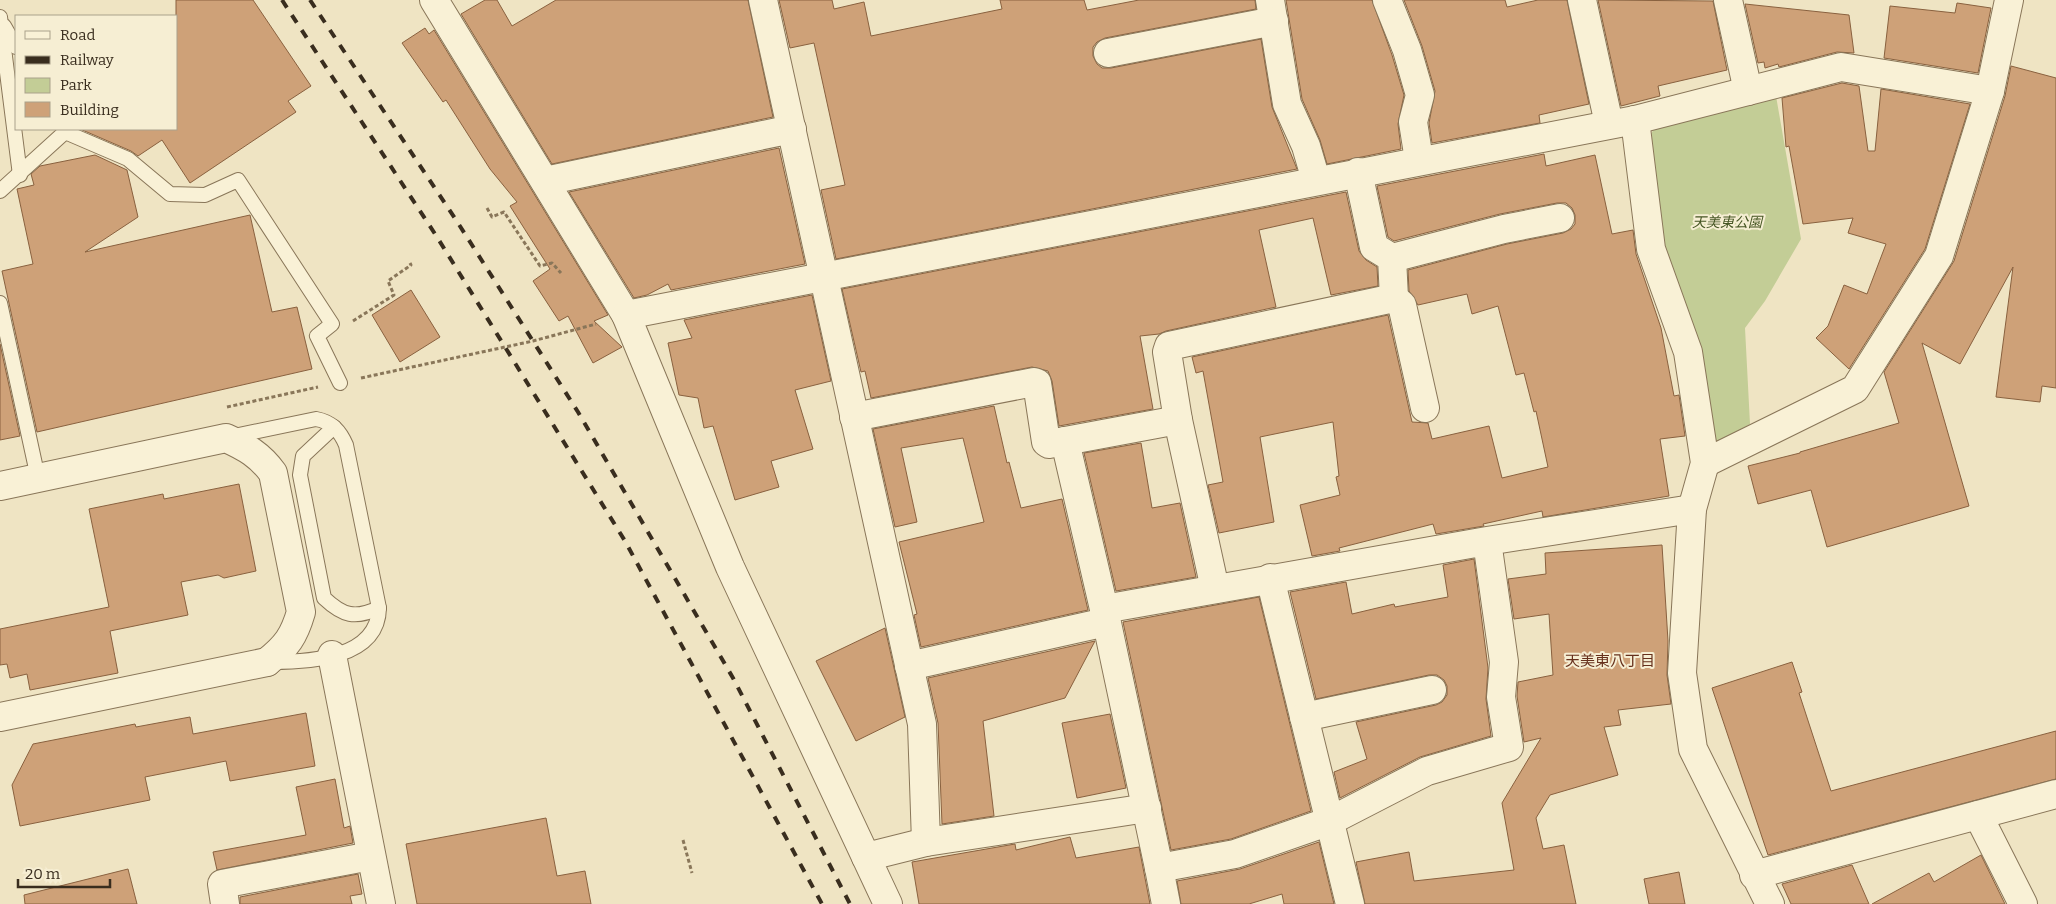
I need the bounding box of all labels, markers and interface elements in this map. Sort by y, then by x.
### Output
legend [15,15,178,130]
text: Road [60,26,95,44]
text: Railway [60,51,114,69]
text: Park [60,76,92,94]
text: Building [60,101,119,119]
park label: 天美東公園 [1692,214,1764,231]
district label: 天美東八丁目 [1565,652,1655,670]
scale bar [18,856,110,888]
text: 20 m [25,865,61,883]

